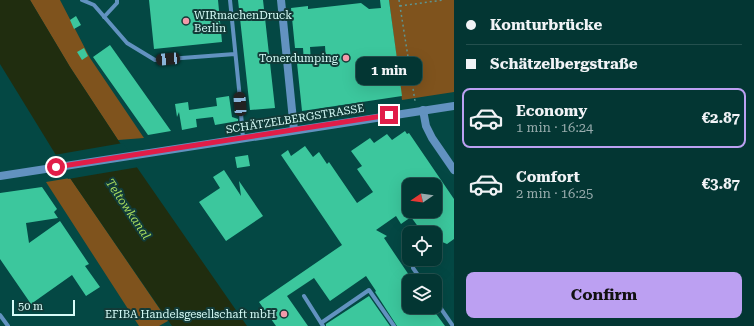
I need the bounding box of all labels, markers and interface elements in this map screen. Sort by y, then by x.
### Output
place label: WIRmachenDruck Berlin [194,9,292,35]
marker: WIRmachenDruck Berlin [181,16,191,26]
text: Komturbrücke [490,16,602,34]
car [156,52,180,66]
place label: Tonerdumping [259,52,339,65]
marker: Tonerdumping [341,53,351,63]
text: Schätzelbergstraße [490,55,638,73]
callout: 1 min [356,57,422,85]
text: 1 min [371,63,407,78]
car [233,92,247,116]
icon: car [468,100,504,136]
street label: SCHÄTZELBERGSTRASSE [225,101,365,136]
text: Economy [516,102,587,120]
route end [380,106,398,124]
text: €2.87 [702,109,740,127]
text: 1 min · 16:24 [516,120,593,135]
route start [47,158,65,176]
icon: car [468,166,504,202]
text: Comfort [516,168,580,186]
text: €3.87 [702,175,740,193]
water label: Teltowkanal [103,176,154,242]
north arrow [402,178,442,218]
map controls [402,178,442,314]
text: 2 min · 16:25 [516,186,593,201]
button: locate [402,226,442,266]
button: Confirm [466,272,742,318]
button: layers [402,274,442,314]
scale bar [12,298,75,317]
text: 50 m [18,300,43,313]
place label: EFIBA Handelsgesellschaft mbH [105,308,276,321]
marker: EFIBA Handelsgesellschaft mbH [279,309,289,319]

